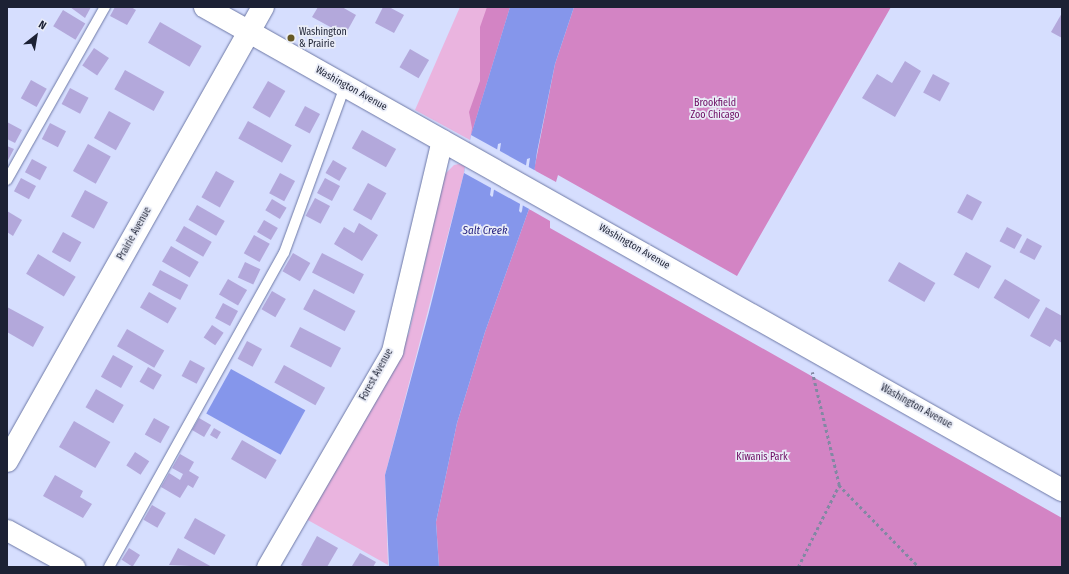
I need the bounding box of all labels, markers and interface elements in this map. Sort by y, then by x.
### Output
north arrow [16,16,56,56]
text: N [36,18,49,33]
place label: Washington & Prairie [299,26,347,50]
marker: Washington & Prairie [286,33,296,43]
street label: Washington Avenue [313,64,389,114]
park label: Brookfield Zoo Chicago [691,97,739,120]
street label: Prairie Avenue [115,205,155,263]
street label: Washington Avenue [596,222,672,272]
water label: Salt Creek [463,224,507,238]
street label: Forest Avenue [358,347,396,403]
street label: Washington Avenue [878,382,954,432]
park label: Kiwanis Park [736,452,788,464]

